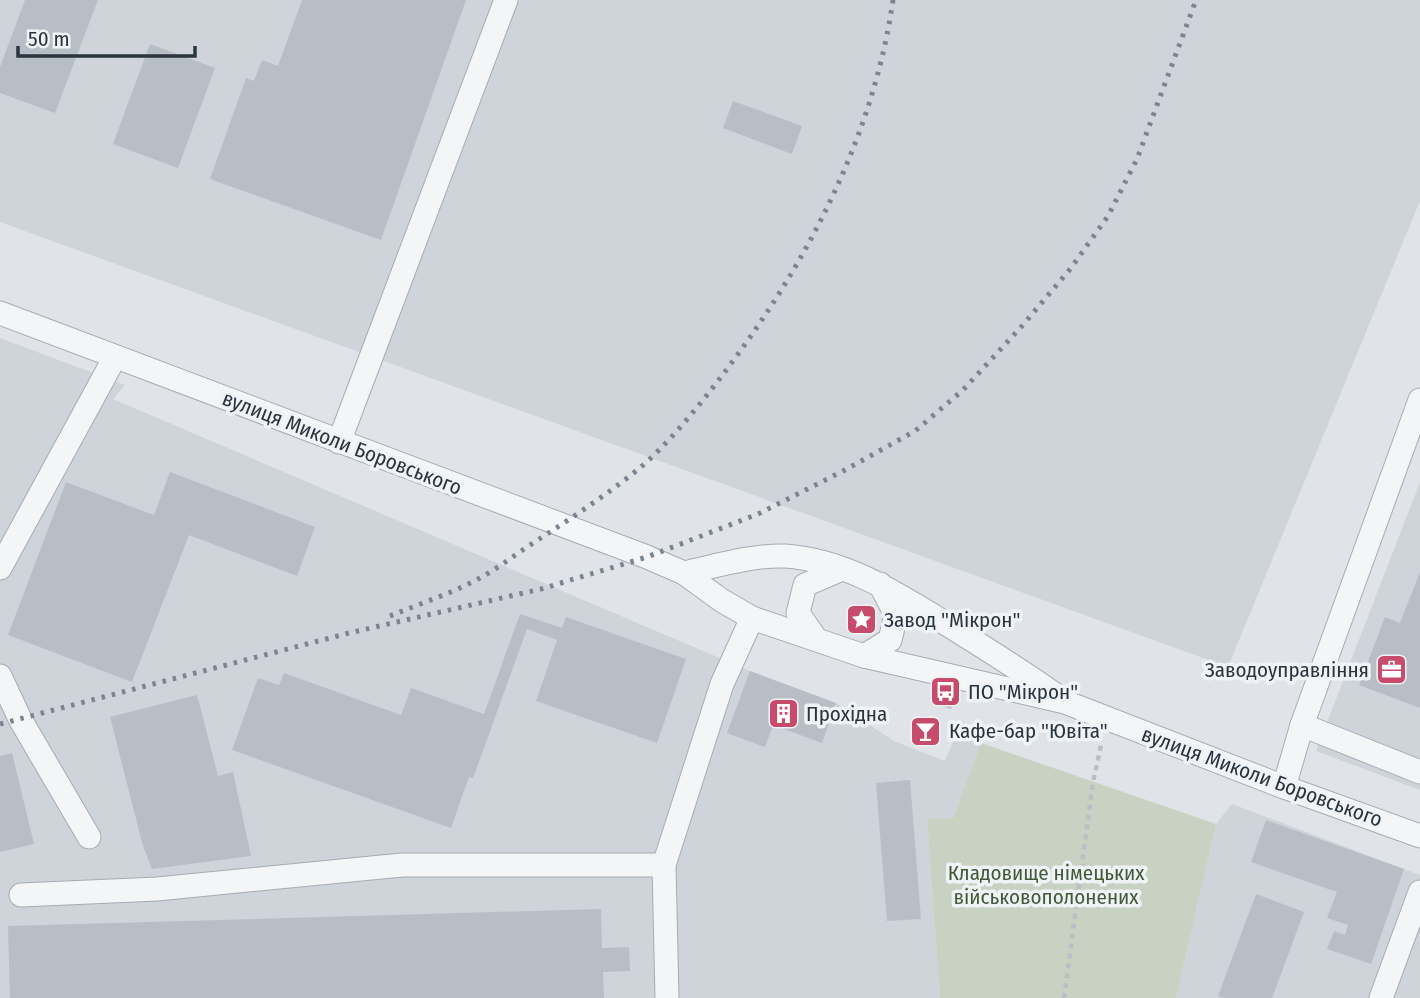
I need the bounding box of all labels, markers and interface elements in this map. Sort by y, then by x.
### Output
scale bar [18,14,194,58]
text: 50 m [28,26,70,52]
street label: вулиця Миколи Боровського [219,385,465,501]
place icon: Завод "Мікрон" [844,603,878,637]
place label: Завод "Мікрон" [884,607,1020,633]
office icon: Заводоуправління [1375,653,1409,687]
place label: Заводоуправління [1205,657,1369,683]
bus stop icon: ПО "Мікрон" [928,675,962,709]
place label: ПО "Мікрон" [968,679,1078,705]
building icon: Прохідна [766,697,800,731]
place label: Прохідна [806,701,887,727]
bar icon: Кафе-бар "Ювіта" [909,714,943,748]
place label: Кафе-бар "Ювіта" [949,718,1108,744]
street label: вулиця Миколи Боровського [1138,721,1386,833]
park label: Кладовище німецьких військовополонених [948,860,1145,910]

